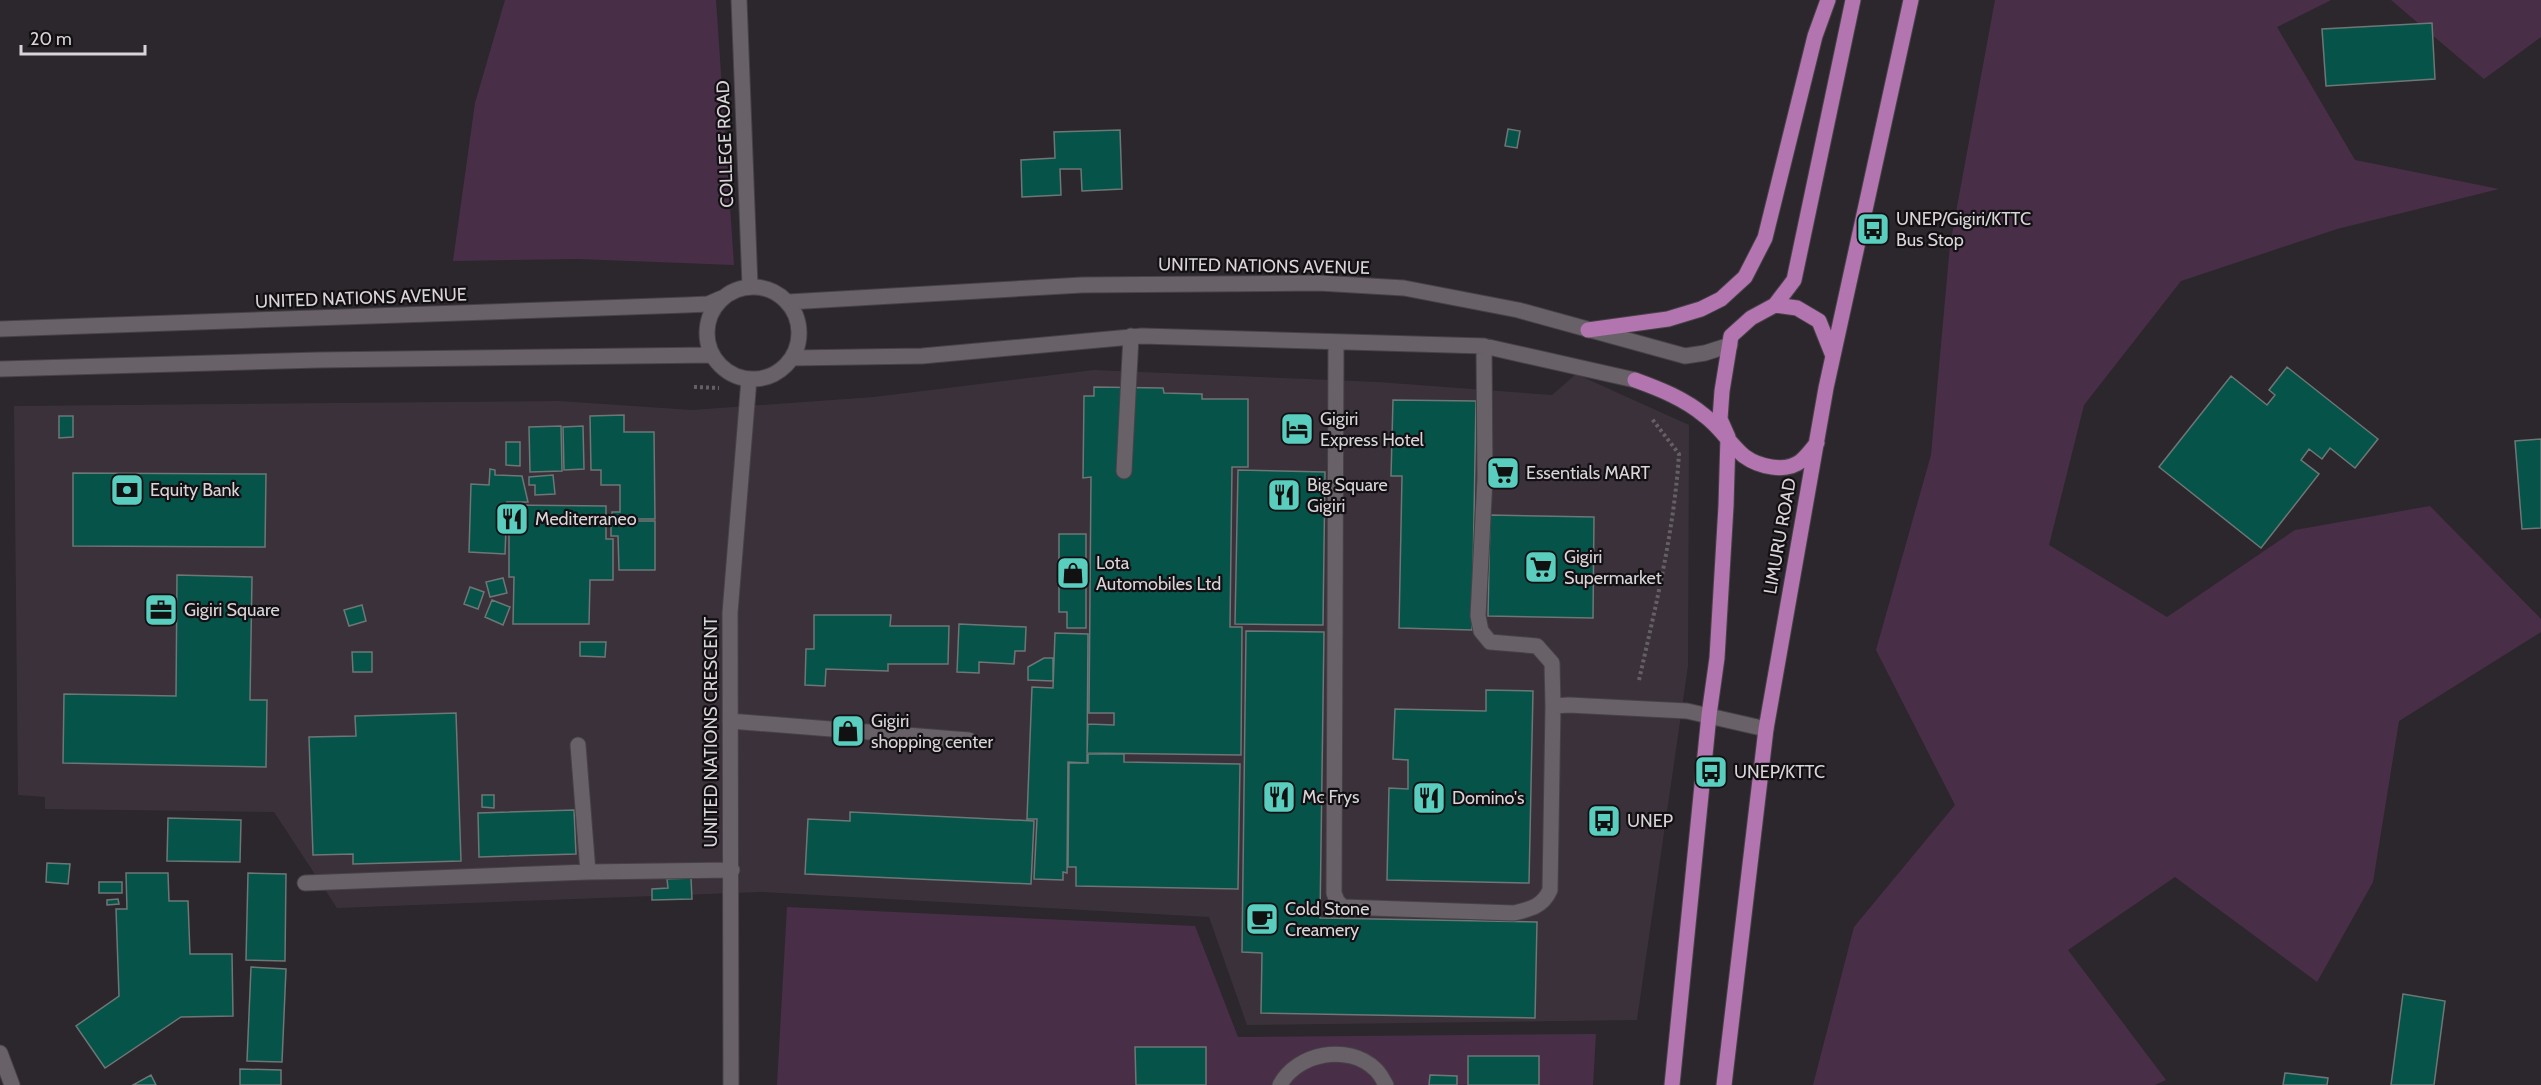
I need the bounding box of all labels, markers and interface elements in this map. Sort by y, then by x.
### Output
scale bar [21,18,146,56]
text: 20 m [30,28,72,50]
street label: COLLEGE ROAD [712,80,738,208]
place label: UNEP/Gigiri/KTTC Bus Stop [1896,208,2031,251]
bus stop icon: UNEP/Gigiri/KTTC Bus Stop [1855,211,1891,247]
street label: UNITED NATIONS AVENUE [1158,253,1370,279]
street label: UNITED NATIONS AVENUE [255,283,467,313]
place label: Gigiri Express Hotel [1320,408,1425,451]
hotel icon: Gigiri Express Hotel [1279,411,1315,447]
supermarket icon: Essentials MART [1485,455,1521,491]
place label: Essentials MART [1526,462,1651,484]
bank icon: Equity Bank [109,472,145,508]
place label: Big Square Gigiri [1307,474,1388,517]
street label: LIMURU ROAD [1759,476,1801,596]
restaurant icon: Big Square Gigiri [1266,477,1302,513]
place label: Equity Bank [150,479,241,501]
restaurant icon: Mediterraneo [494,501,530,537]
place label: Mediterraneo [535,508,637,530]
place label: Gigiri Supermarket [1564,546,1662,589]
supermarket icon: Gigiri Supermarket [1523,549,1559,585]
place label: Lota Automobiles Ltd [1096,552,1221,595]
shop icon: Lota Automobiles Ltd [1055,555,1091,591]
office icon: Gigiri Square [143,592,179,628]
place label: Gigiri Square [184,599,280,621]
street label: UNITED NATIONS CRESCENT [700,616,722,847]
place label: Gigiri shopping center [871,710,993,753]
shop icon: Gigiri shopping center [830,713,866,749]
bus stop icon: UNEP/KTTC [1693,754,1729,790]
place label: UNEP/KTTC [1734,761,1825,783]
restaurant icon: Mc Frys [1261,779,1297,815]
restaurant icon: Domino's [1411,780,1447,816]
place label: Mc Frys [1302,786,1359,808]
place label: Domino's [1452,787,1524,809]
bus stop icon: UNEP [1586,803,1622,839]
place label: UNEP [1627,810,1673,832]
place label: Cold Stone Creamery [1285,898,1369,941]
cafe icon: Cold Stone Creamery [1244,901,1280,937]

